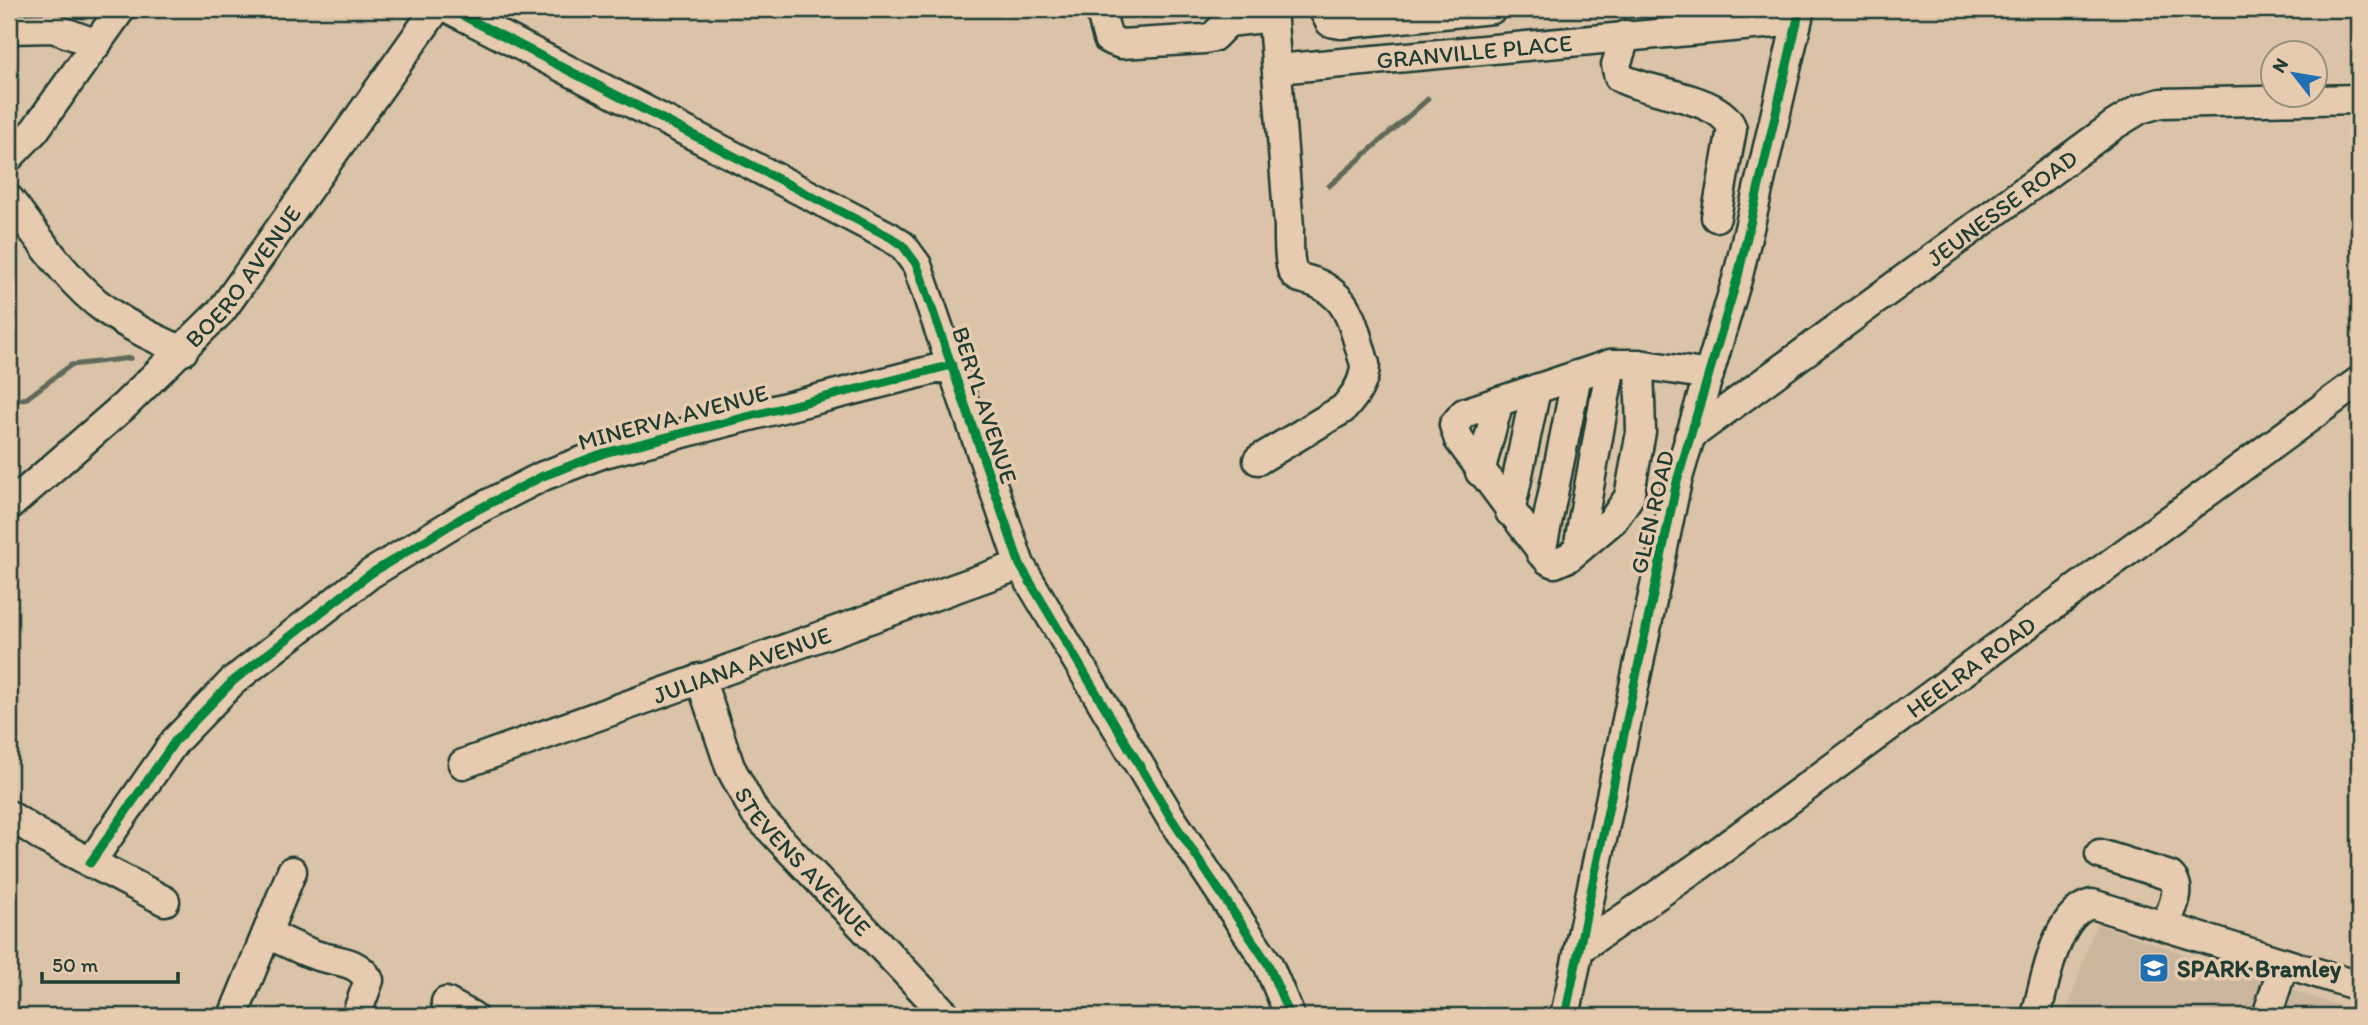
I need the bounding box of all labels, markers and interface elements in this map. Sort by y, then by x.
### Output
street label: GRANVILLE PLACE [1375,27,1573,74]
north arrow [2260,38,2330,108]
text: N [2267,54,2293,77]
street label: JEUNESSE ROAD [1921,143,2083,272]
street label: BOERO AVENUE [178,199,307,353]
street label: BERYL AVENUE [946,323,1024,487]
street label: MINERVA AVENUE [575,378,771,456]
street label: GLEN ROAD [1624,447,1680,577]
street label: HEELRA ROAD [1900,609,2041,724]
street label: JULIANA AVENUE [649,619,835,709]
street label: STEVENS AVENUE [729,782,878,942]
scale bar [42,941,178,985]
school or university icon: SPARK Bramley [2137,951,2171,985]
text: 50 m [52,952,99,977]
place label: SPARK Bramley [2177,954,2342,984]

